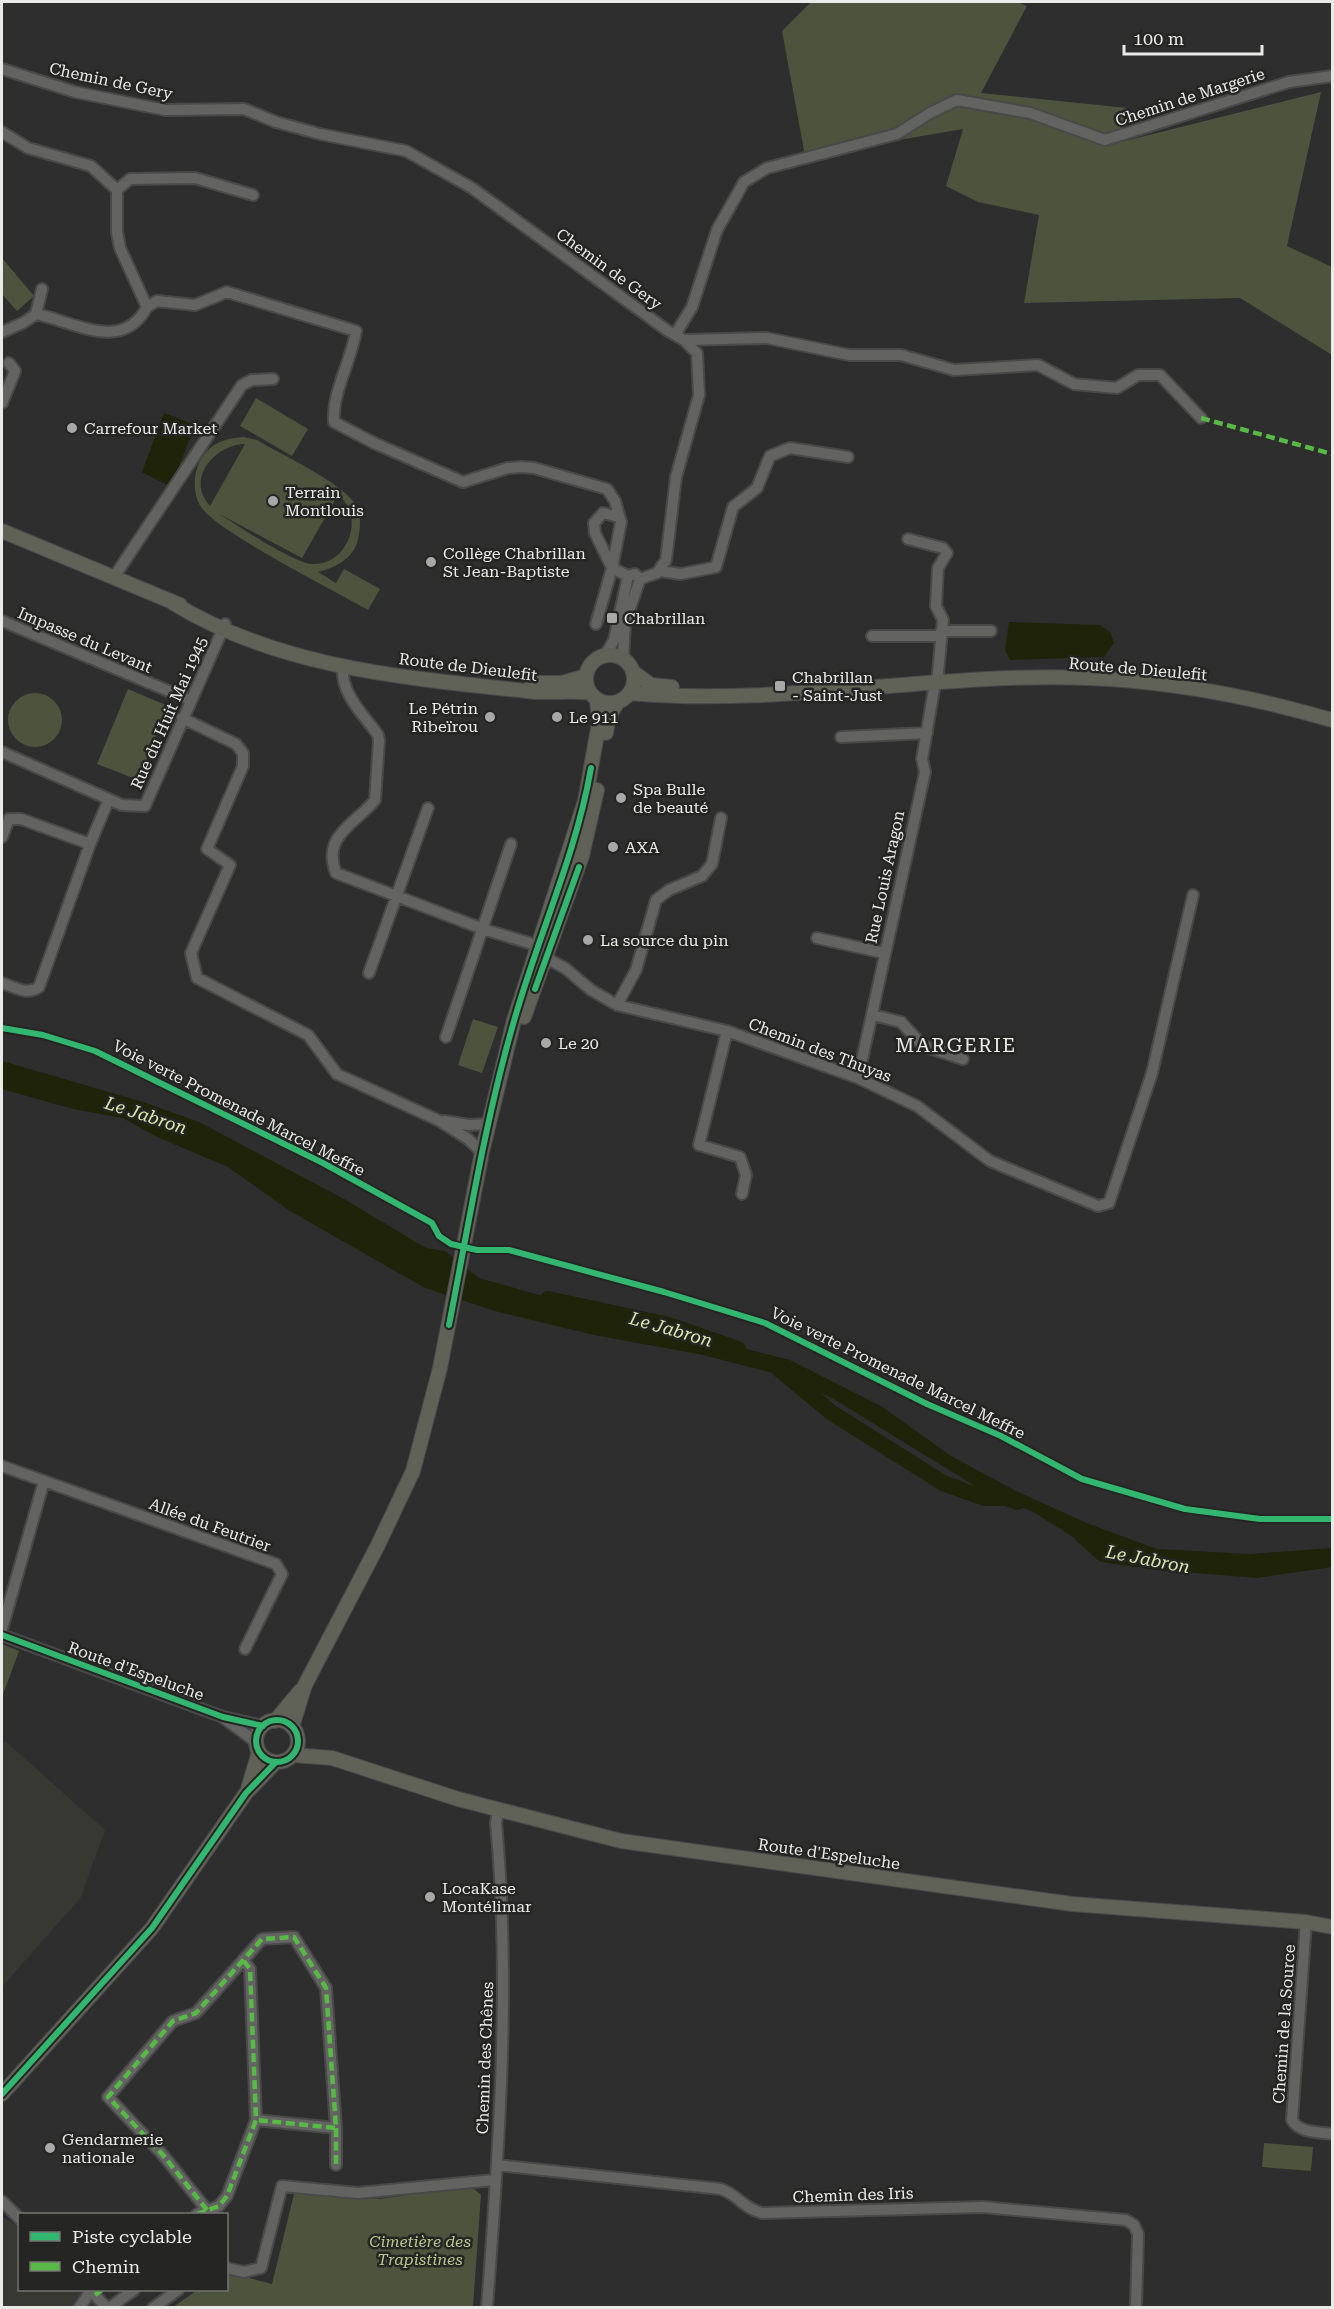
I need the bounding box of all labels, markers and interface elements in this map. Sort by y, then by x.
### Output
scale bar [1124,18,1262,56]
text: 100 m [1133,28,1184,49]
street label: Chemin de Gery [48,59,175,103]
street label: Chemin de Margerie [1113,64,1267,130]
street label: Chemin de Gery [553,224,666,314]
place label: Carrefour Market [84,419,217,438]
marker: Carrefour Market [65,421,79,435]
place label: Terrain Montlouis [285,483,364,520]
marker: Terrain Montlouis [266,494,280,508]
place label: Collège Chabrillan St Jean-Baptiste [443,544,586,581]
marker: Collège Chabrillan St Jean-Baptiste [424,555,438,569]
street label: Impasse du Levant [15,603,155,677]
place label: Chabrillan [624,609,705,628]
marker: Chabrillan [605,611,619,625]
street label: Rue du Huit Mai 1945 [127,634,211,792]
street label: Route de Dieulefit [398,649,538,685]
street label: Route de Dieulefit [1068,653,1208,685]
place label: Chabrillan - Saint-Just [792,668,882,705]
marker: Chabrillan - Saint-Just [773,679,787,693]
place label: Le Pétrin Ribeïrou [408,699,478,736]
place label: Le 911 [569,708,619,727]
marker: Le Pétrin Ribeïrou [483,710,497,724]
marker: Le 911 [550,710,564,724]
place label: Spa Bulle de beauté [633,780,708,817]
marker: Spa Bulle de beauté [614,791,628,805]
street label: Rue Louis Aragon [862,809,908,945]
place label: AXA [625,838,660,857]
marker: AXA [606,840,620,854]
place label: La source du pin [600,931,728,950]
marker: La source du pin [581,933,595,947]
street label: Chemin des Thuyas [746,1014,895,1086]
district label: MARGERIE [895,1033,1017,1057]
place label: Le 20 [558,1034,599,1053]
street label: Voie verte Promenade Marcel Meffre [110,1036,368,1180]
marker: Le 20 [539,1036,553,1050]
water label: Le Jabron [101,1092,190,1138]
street label: Voie verte Promenade Marcel Meffre [768,1303,1028,1443]
water label: Le Jabron [626,1307,715,1351]
street label: Allée du Feutrier [147,1494,274,1556]
water label: Le Jabron [1103,1540,1192,1577]
street label: Route d'Espeluche [65,1638,207,1704]
street label: Route d'Espeluche [757,1835,901,1873]
place label: LocaKase Montélimar [442,1879,532,1916]
marker: LocaKase Montélimar [423,1890,437,1904]
street label: Chemin de la Source [1269,1944,1299,2104]
street label: Chemin des Chênes [473,1981,497,2135]
place label: Gendarmerie nationale [62,2130,163,2167]
marker: Gendarmerie nationale [43,2141,57,2155]
street label: Chemin des Iris [792,2183,914,2207]
legend [18,2213,228,2291]
text: Piste cyclable [72,2226,192,2247]
park label: Cimetière des Trapistines [369,2232,471,2269]
text: Chemin [72,2256,141,2277]

